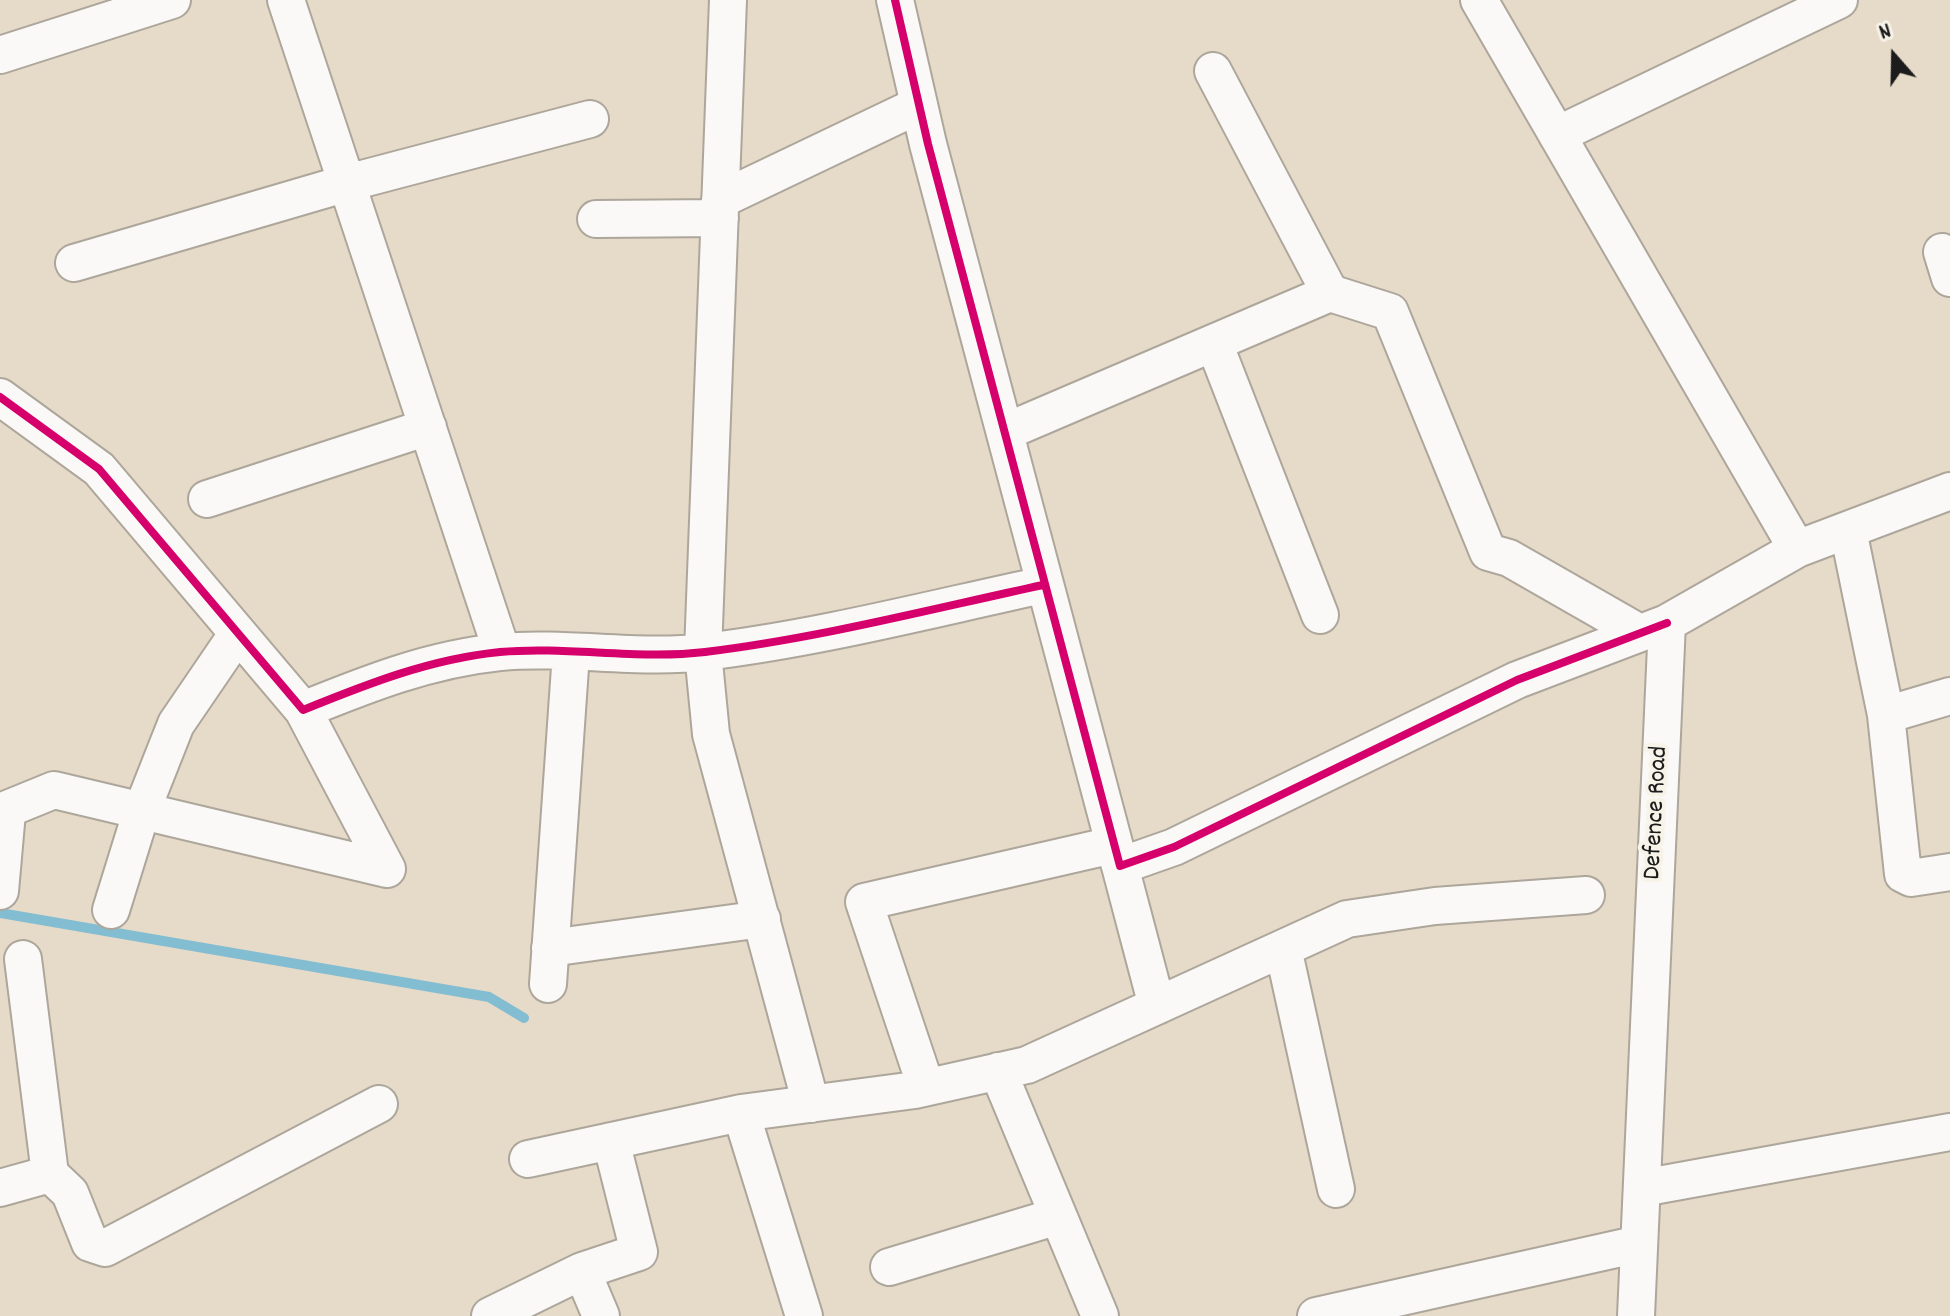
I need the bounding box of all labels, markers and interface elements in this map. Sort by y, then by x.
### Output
north arrow [1854,16,1934,96]
text: N [1875,17,1896,49]
street label: Defence Road [1639,745,1677,881]

